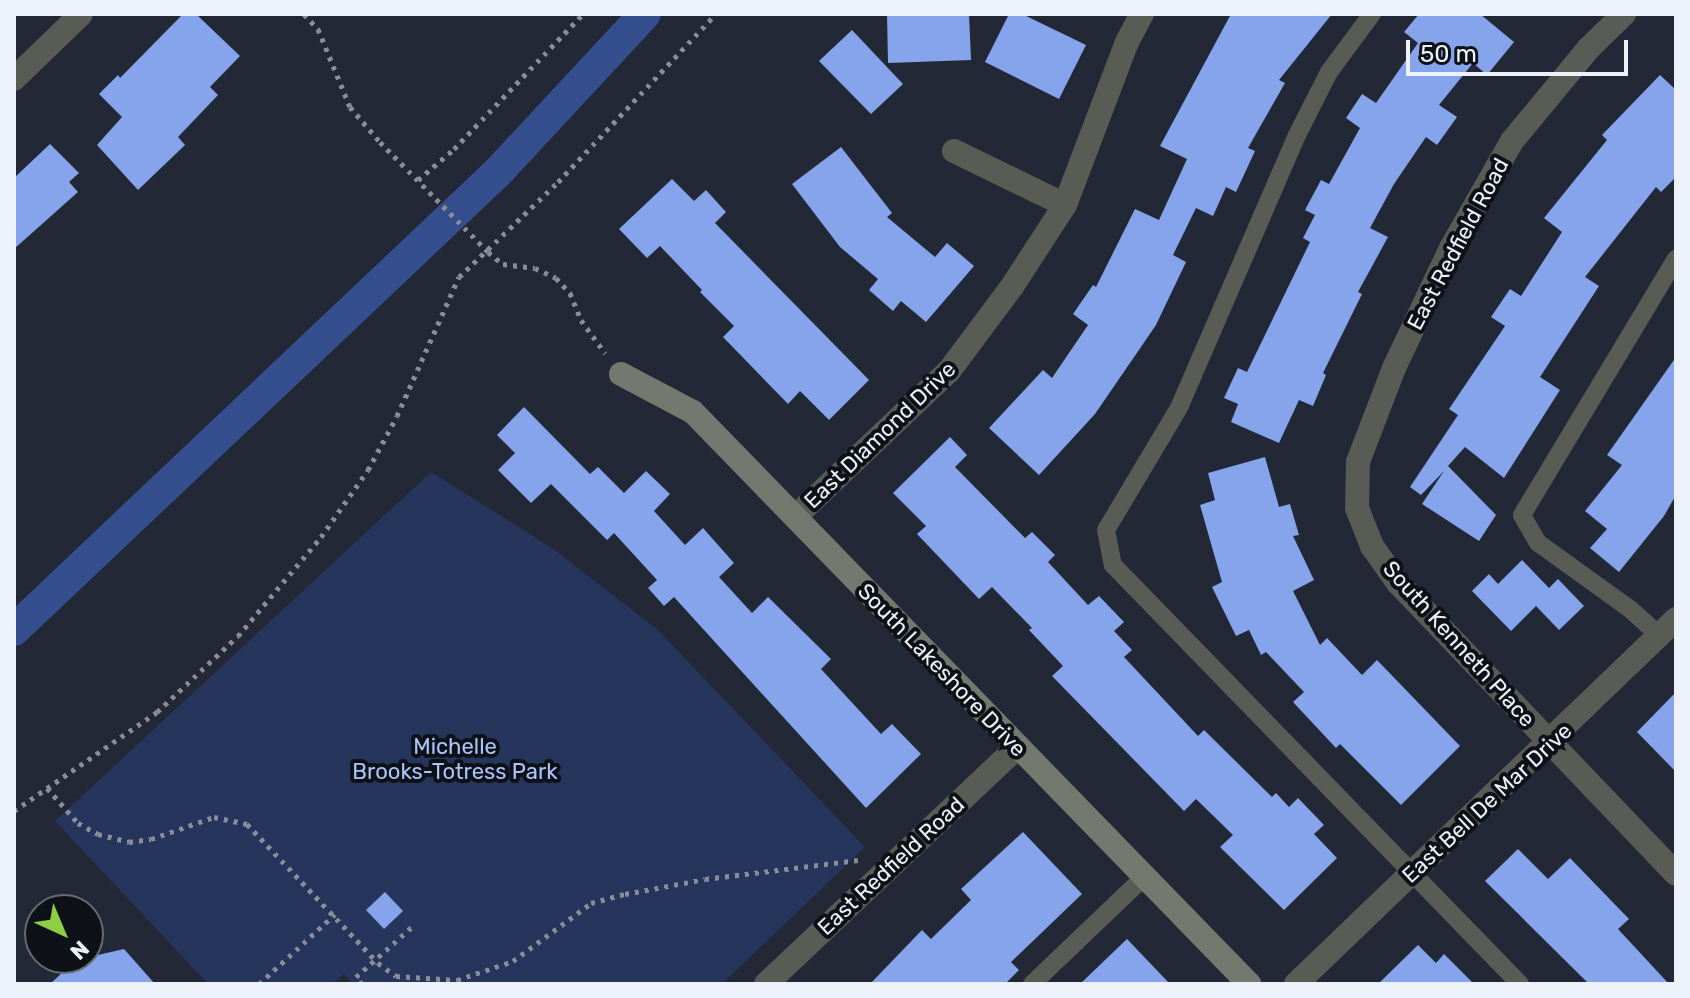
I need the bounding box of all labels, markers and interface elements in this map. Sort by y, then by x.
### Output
scale bar [1410,24,1632,74]
text: 50 m [1420,40,1477,68]
street label: East Redfield Road [1402,154,1514,334]
street label: East Diamond Drive [799,356,961,514]
street label: South Kenneth Place [1378,556,1540,732]
street label: South Lakeshore Drive [852,578,1032,762]
street label: East Bell De Mar Drive [1396,717,1578,889]
park label: Michelle Brooks-Totress Park [352,733,558,784]
street label: East Redfield Road [812,791,970,941]
north arrow [24,894,104,974]
text: N [65,935,95,965]

